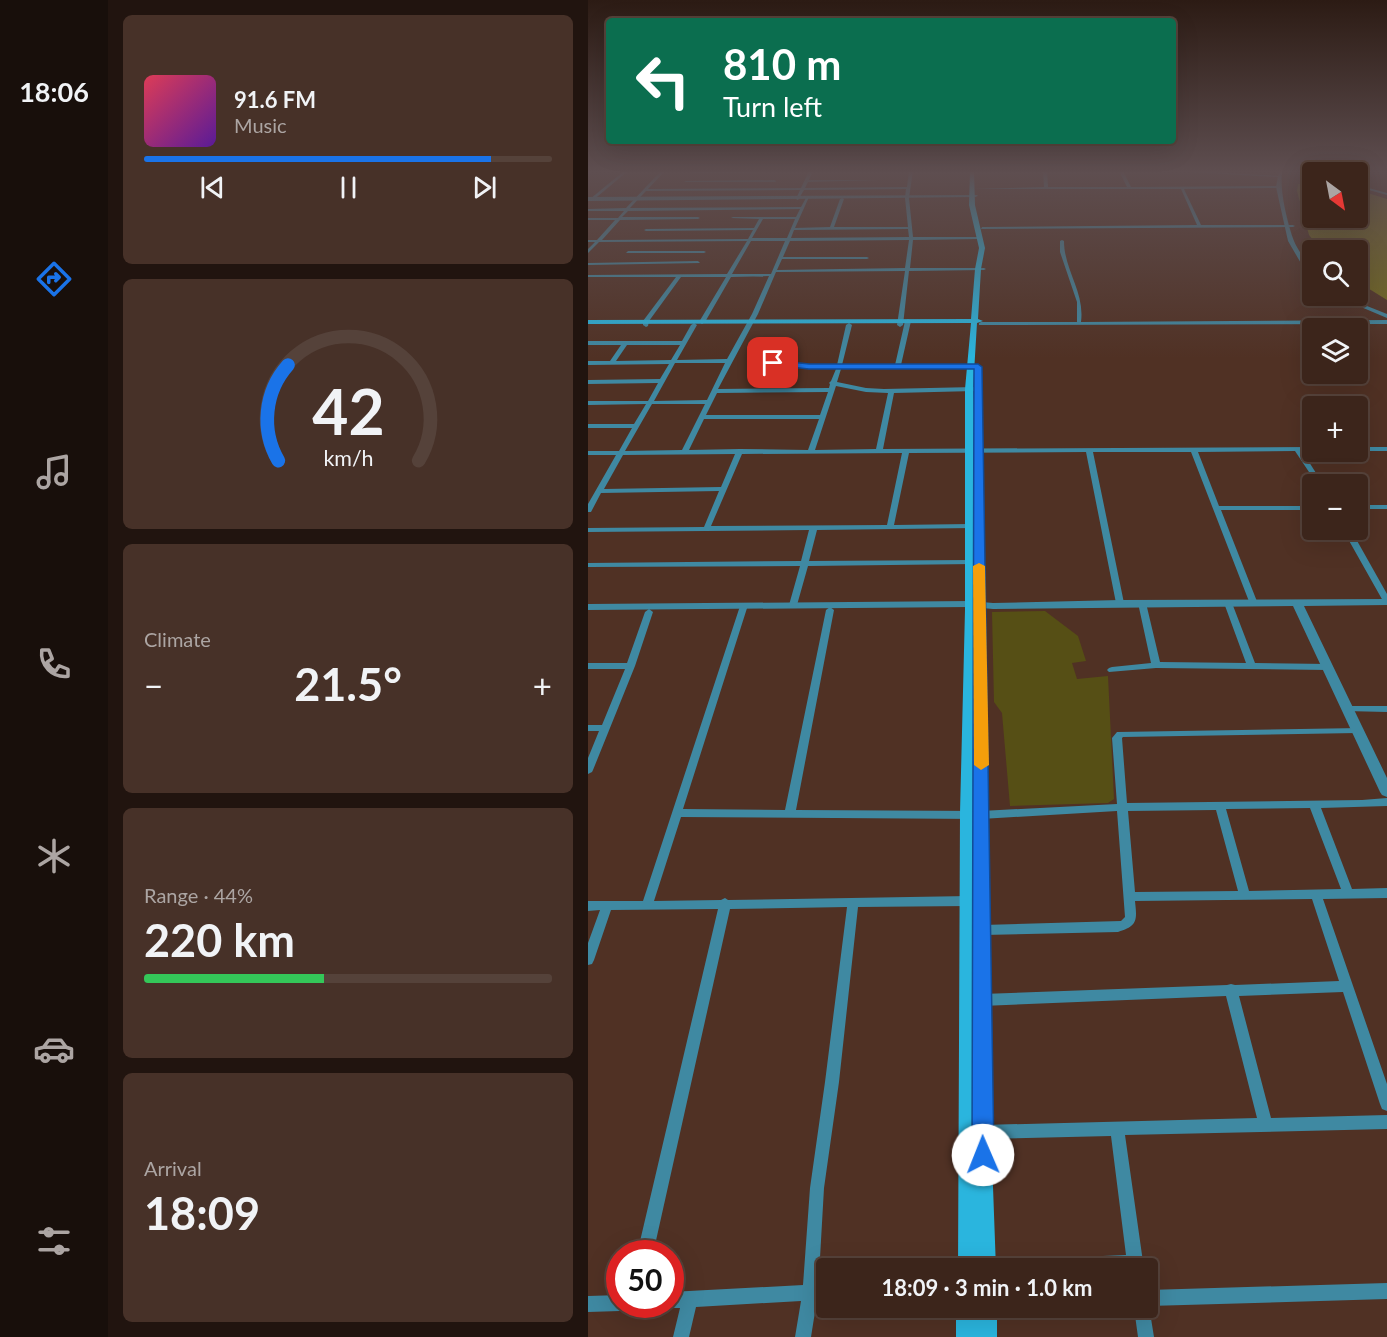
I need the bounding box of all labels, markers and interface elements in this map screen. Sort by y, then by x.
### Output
text: 810 m [723,39,841,89]
icon: left [624,42,702,120]
text: 18:06 [19,75,89,108]
text: 91.6 FM [234,86,316,113]
text: Turn left [723,90,822,123]
text: Music [234,113,287,137]
north arrow [1302,162,1368,228]
map controls [1302,162,1368,540]
icon: previous [196,171,229,204]
icon: pause [332,171,365,204]
icon: next [468,171,501,204]
button: search [1302,240,1368,306]
icon: directions [33,258,75,300]
button: layers [1302,318,1368,384]
pin [747,337,798,388]
icon: arrive [756,346,789,379]
text: 42 [312,373,384,448]
button: + [1302,396,1368,462]
text: km/h [323,446,373,472]
icon: music [33,451,75,493]
button: − [1302,474,1368,540]
text: Climate [144,627,211,651]
icon: phone [33,643,75,685]
text: 21.5° [294,657,402,711]
text: − [144,665,163,705]
text: + [533,665,552,705]
icon: climate [33,835,75,877]
text: Range · 44% [144,883,253,907]
text: 220 km [144,913,295,967]
icon: car [33,1028,75,1070]
position arrow [951,1123,1015,1187]
text: Arrival [144,1156,202,1180]
text: 18:09 [144,1186,260,1240]
icon: filters [33,1220,75,1262]
speed limit sign: 50 [606,1240,684,1318]
text: 18:09 · 3 min · 1.0 km [882,1274,1092,1301]

